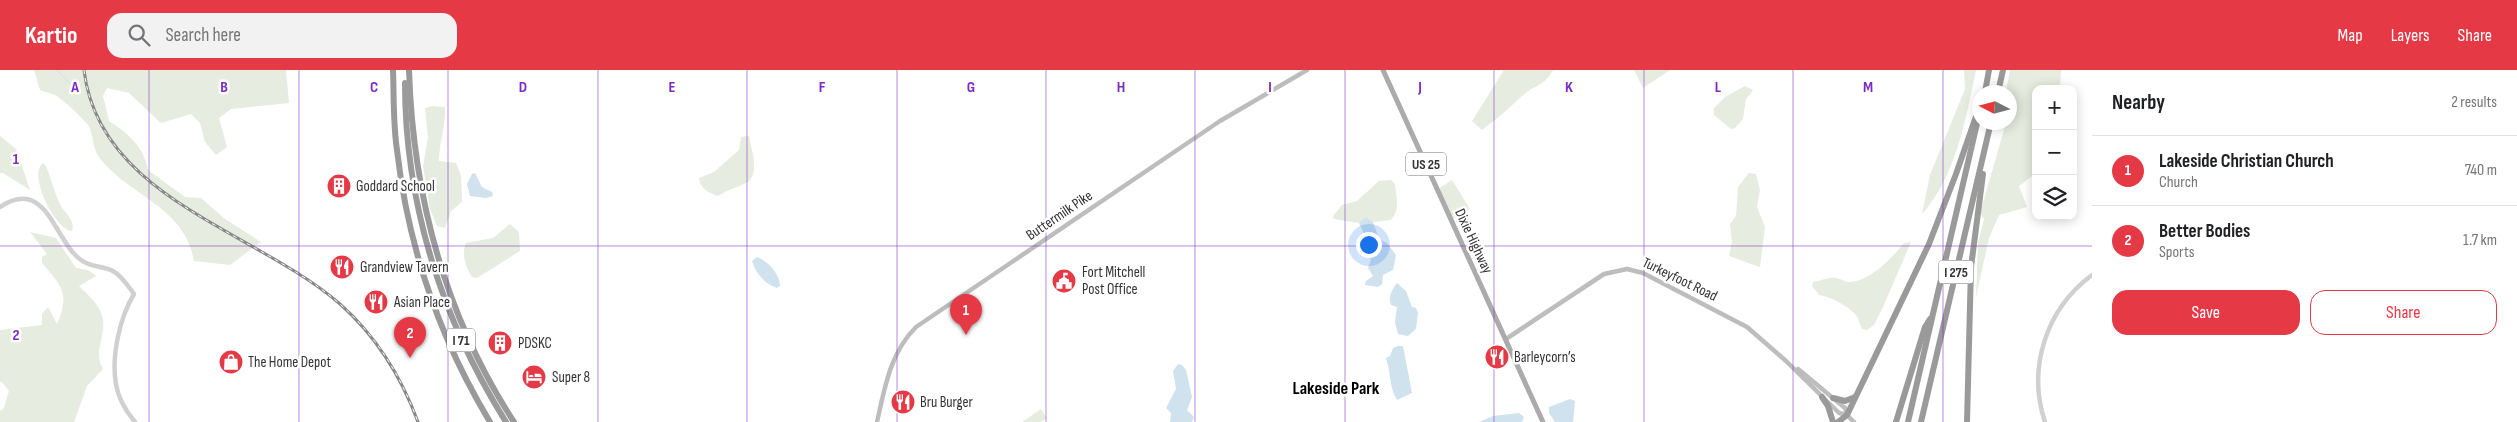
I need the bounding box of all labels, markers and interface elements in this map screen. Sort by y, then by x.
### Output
search box [107,13,457,58]
text: Kartio [25,21,77,50]
icon: search [125,21,153,49]
text: Search here [165,24,241,47]
text: Map [2338,25,2363,46]
text: Layers [2391,25,2430,46]
text: Share [2458,25,2492,46]
text: A [70,78,79,97]
text: B [220,78,228,97]
text: C [370,78,378,97]
text: D [519,78,527,97]
text: E [669,78,676,97]
text: F [819,78,826,97]
text: G [967,78,975,97]
text: H [1117,78,1125,97]
text: I [1268,78,1272,97]
text: J [1417,78,1422,97]
text: K [1565,78,1573,97]
text: L [1715,78,1722,97]
text: M [1863,78,1873,97]
north arrow [1972,85,2017,130]
map controls [2032,85,2077,220]
button: + [2032,85,2077,130]
text: Nearby [2112,90,2165,115]
text: 2 results [2451,93,2497,112]
button: − [2032,130,2077,175]
text: 1 [13,150,20,169]
text: Lakeside Christian Church [2159,150,2334,173]
road number: US 25 [1406,152,1446,176]
text: 1 [2125,161,2131,180]
text: 740 m [2465,161,2497,180]
building icon: Goddard School [326,173,352,199]
text: Church [2159,173,2198,192]
button: layers [2032,175,2077,220]
place label: Goddard School [356,177,435,196]
street label: Buttermilk Pike [1022,186,1096,245]
street label: Dixie Highway [1450,206,1497,277]
text: Better Bodies [2159,220,2250,243]
text: 2 [2124,231,2132,250]
text: 1.7 km [2463,231,2497,250]
your location [1356,232,1382,258]
text: Sports [2159,243,2194,262]
street label: Turkeyfoot Road [1639,253,1720,306]
restaurant icon: Grandview Tavern [329,254,355,280]
place label: Grandview Tavern [360,258,449,277]
road number: I 275 [1938,260,1974,283]
place label: Fort Mitchell Post Office [1082,263,1145,299]
public building icon: Fort Mitchell Post Office [1051,268,1077,294]
restaurant icon: Asian Place [363,289,389,315]
button: Save [2112,290,2300,335]
button: Share [2310,290,2497,335]
place label: Asian Place [393,293,450,312]
pin: 1 [950,294,982,335]
pin: 2 [394,317,426,358]
text: 2 [12,326,20,345]
road number: I 71 [447,328,475,352]
building icon: PDSKC [487,330,513,356]
place label: PDSKC [518,334,552,353]
restaurant icon: Barleycorn’s [1484,344,1510,370]
place label: Barleycorn’s [1514,348,1576,367]
shop icon: The Home Depot [218,349,244,375]
place label: The Home Depot [248,353,332,372]
hotel icon: Super 8 [521,364,547,390]
place label: Super 8 [552,368,590,387]
district label: Lakeside Park [1293,378,1380,399]
restaurant icon: Bru Burger [890,389,916,415]
place label: Bru Burger [920,393,973,412]

